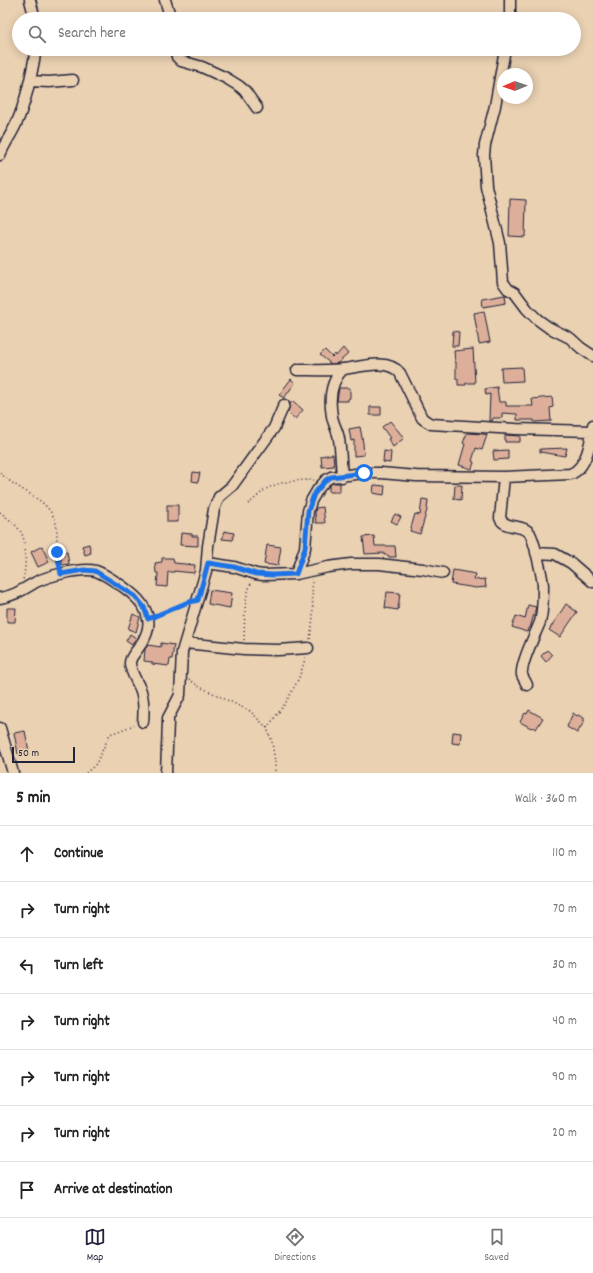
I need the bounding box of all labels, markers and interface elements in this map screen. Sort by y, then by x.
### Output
search box [12,12,581,56]
icon: search [26,23,48,45]
text: Search here [58,23,126,45]
north arrow [497,68,533,104]
route start [355,464,373,482]
route end [48,543,66,561]
scale bar [12,745,75,764]
text: 50 m [18,746,39,762]
text: 5 min [16,787,50,811]
text: Walk · 360 m [515,790,577,809]
icon: ahead [16,843,38,865]
text: Continue [54,843,103,865]
text: 110 m [552,844,577,863]
icon: right [16,899,38,921]
text: Turn right [54,899,110,921]
text: 70 m [553,900,577,919]
icon: left [16,955,38,977]
text: Turn left [54,955,103,977]
text: 30 m [552,956,577,975]
icon: right [16,1011,38,1033]
text: Turn right [54,1011,110,1033]
text: 40 m [553,1012,577,1031]
icon: right [16,1067,38,1089]
text: Turn right [54,1067,110,1089]
text: 90 m [552,1068,577,1087]
icon: right [16,1123,38,1145]
text: Turn right [54,1123,110,1145]
text: 20 m [552,1124,577,1143]
icon: arrive [16,1179,38,1201]
text: Arrive at destination [54,1179,172,1201]
tab: Map [84,1226,106,1266]
tab: Directions [274,1226,316,1266]
tab: Saved [484,1226,509,1266]

